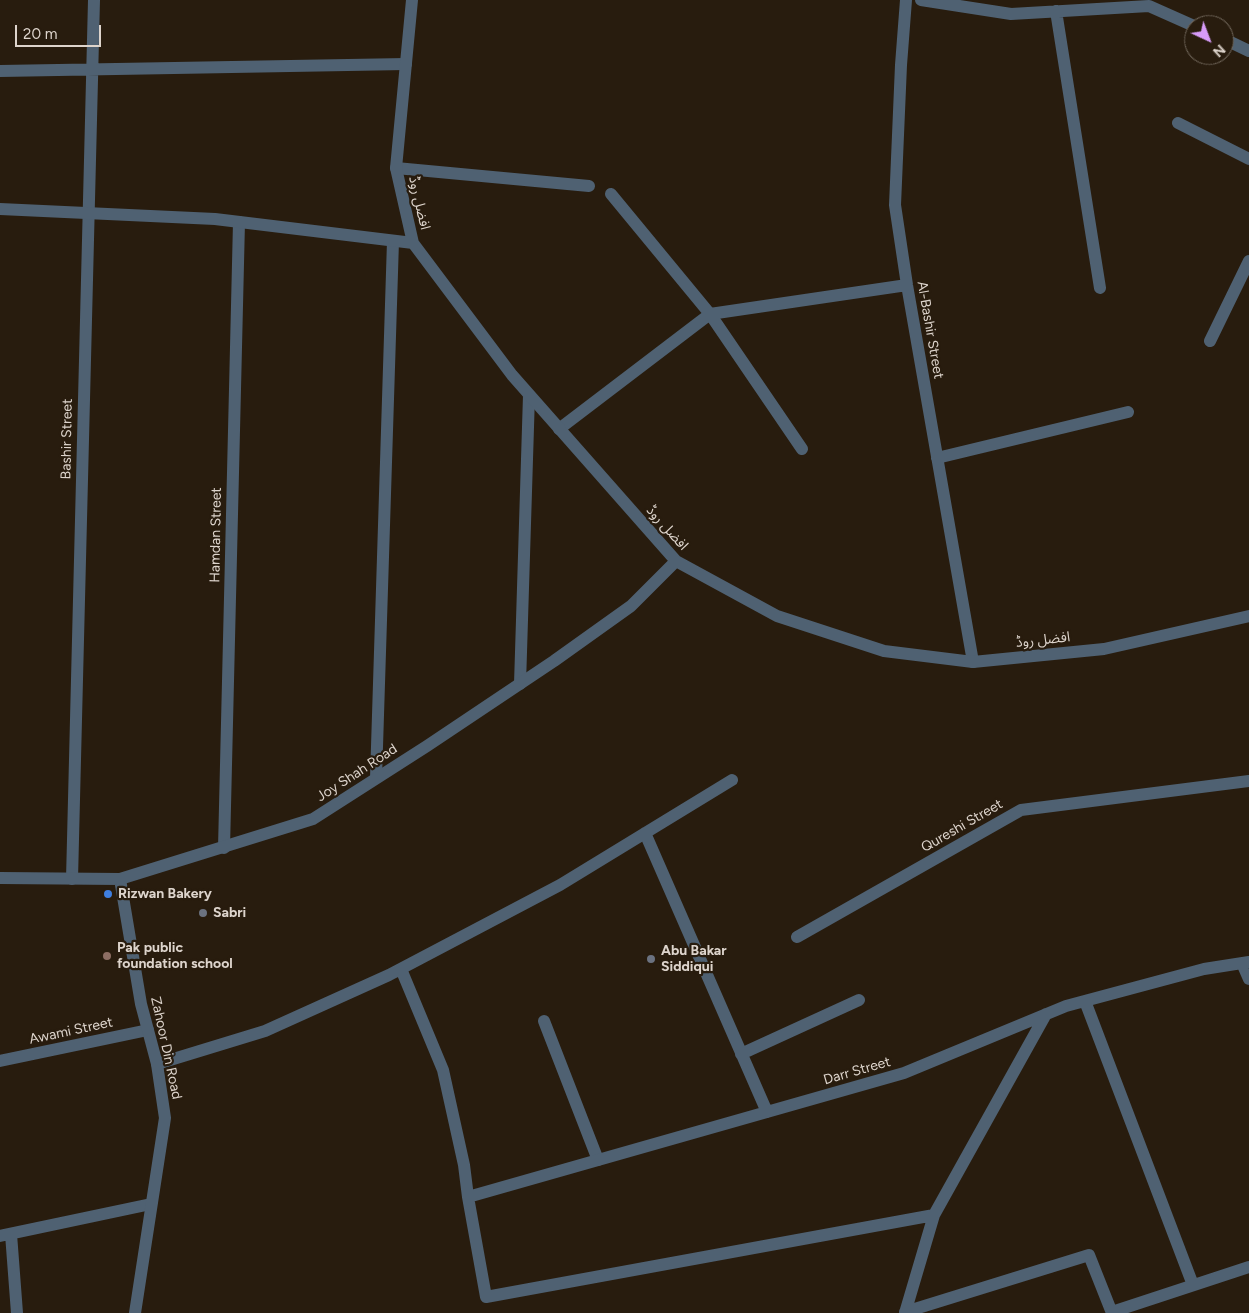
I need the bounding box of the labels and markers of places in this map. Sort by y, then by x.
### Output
place label: Rizwan Bakery [118,886,212,902]
marker: Rizwan Bakery [102,888,114,900]
place label: Sabri [213,905,246,921]
marker: Sabri [197,907,209,919]
place label: Pak public foundation school [117,940,233,972]
place label: Abu Bakar Siddiqui [661,943,727,976]
marker: Pak public foundation school [101,950,113,962]
marker: Abu Bakar Siddiqui [645,953,657,965]

